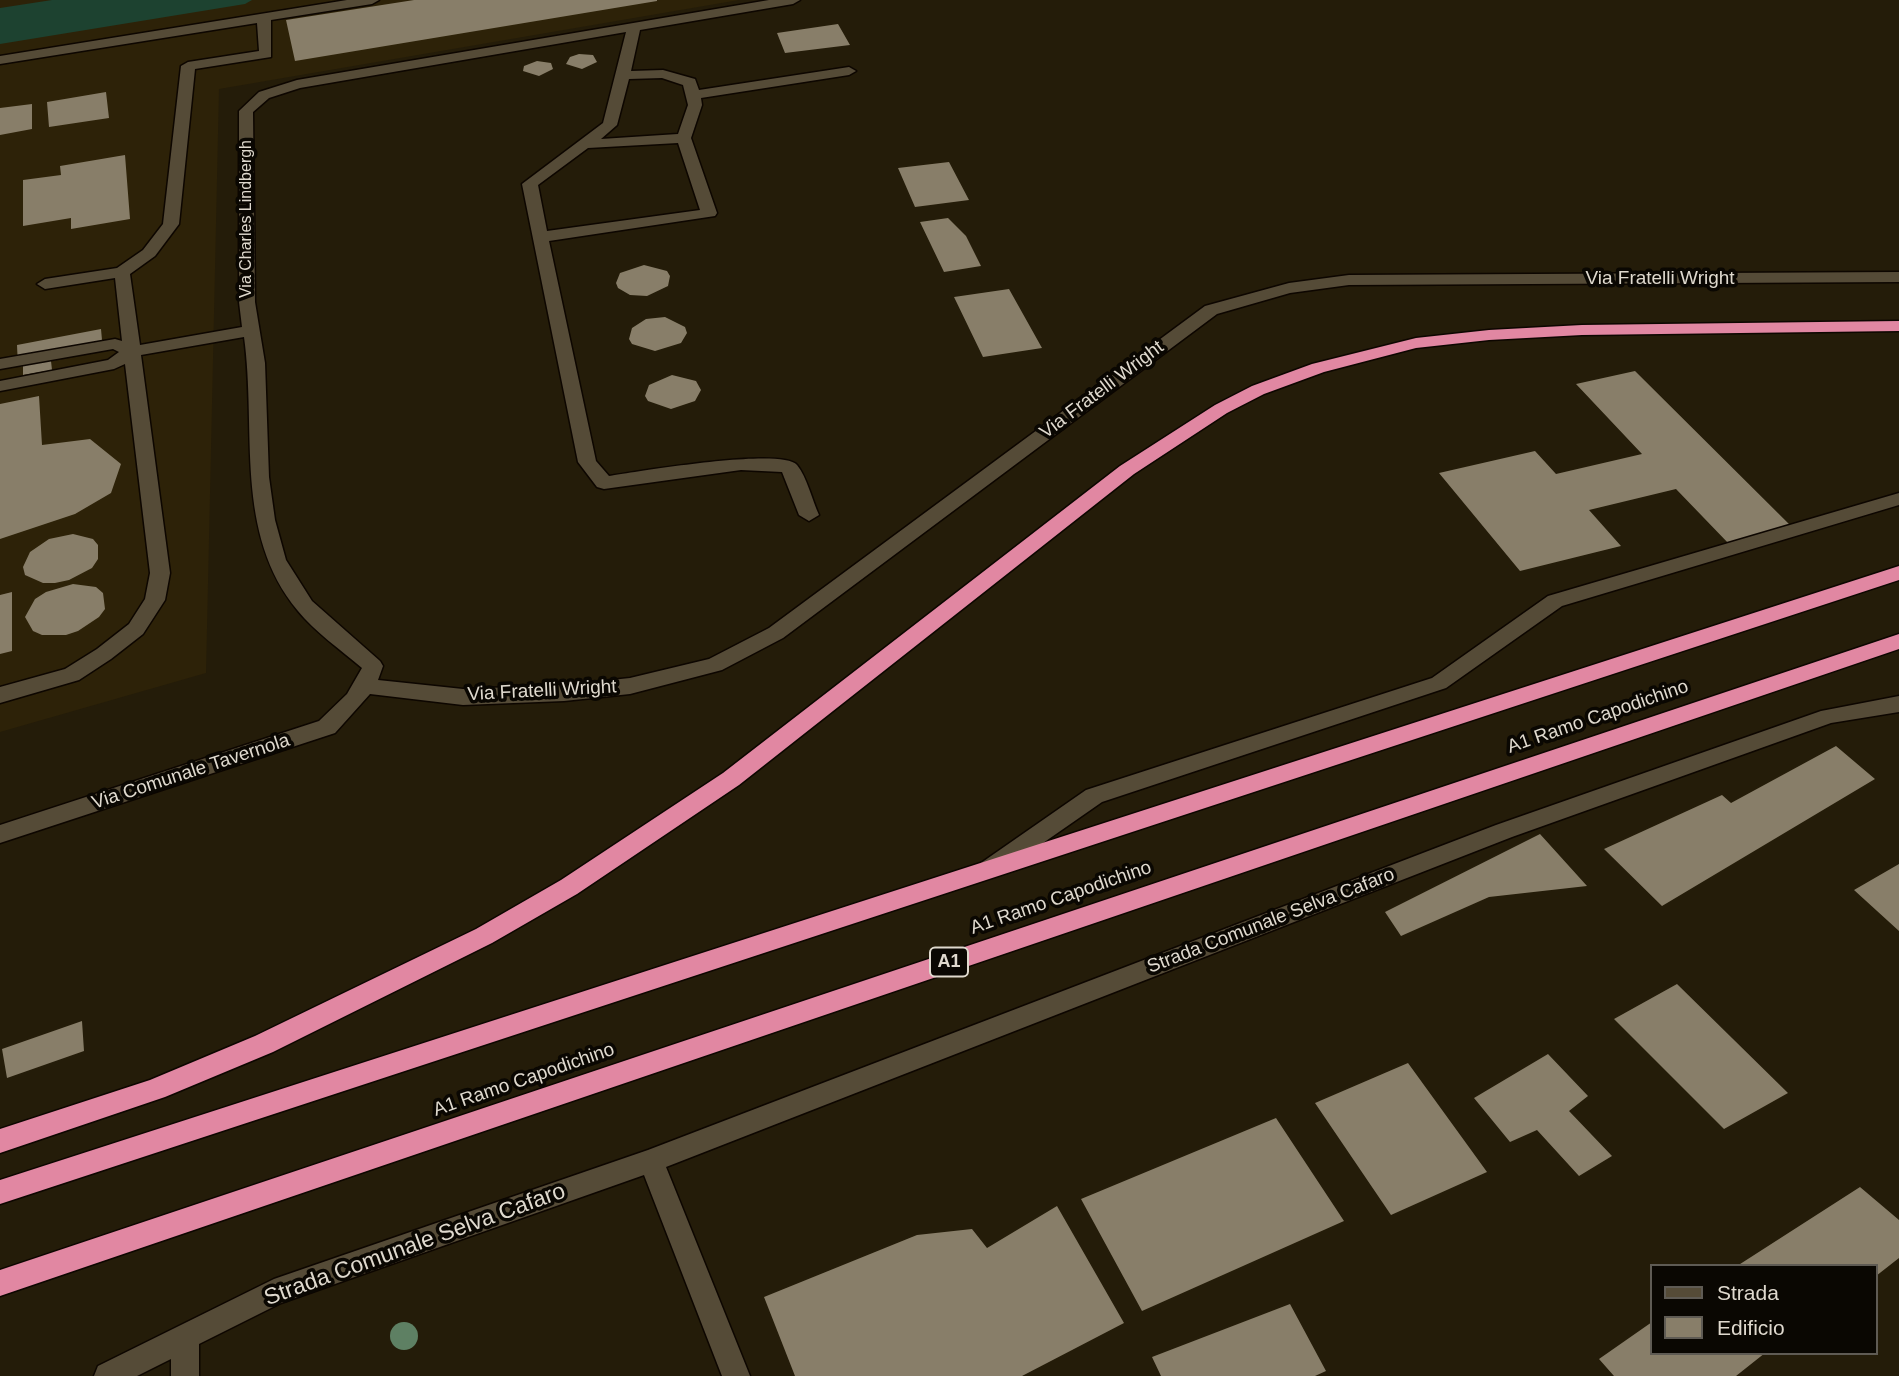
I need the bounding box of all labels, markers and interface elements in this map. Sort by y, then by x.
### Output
street label: Via Charles Lindbergh [237,140,257,298]
street label: Via Fratelli Wright [1585,268,1735,290]
street label: Via Fratelli Wright [1036,336,1168,444]
street label: A1 Ramo Capodichino [1504,675,1692,759]
street label: Via Fratelli Wright [467,676,617,706]
street label: Via Comunale Tavernola [89,729,293,815]
street label: A1 Ramo Capodichino [967,856,1155,940]
street label: Strada Comunale Selva Cafaro [1144,863,1398,979]
road number: A1 [930,947,968,976]
street label: A1 Ramo Capodichino [430,1038,618,1122]
street label: Strada Comunale Selva Cafaro [261,1178,569,1312]
legend [1650,1264,1878,1355]
text: Strada [1717,1281,1779,1304]
text: Edificio [1717,1316,1785,1339]

